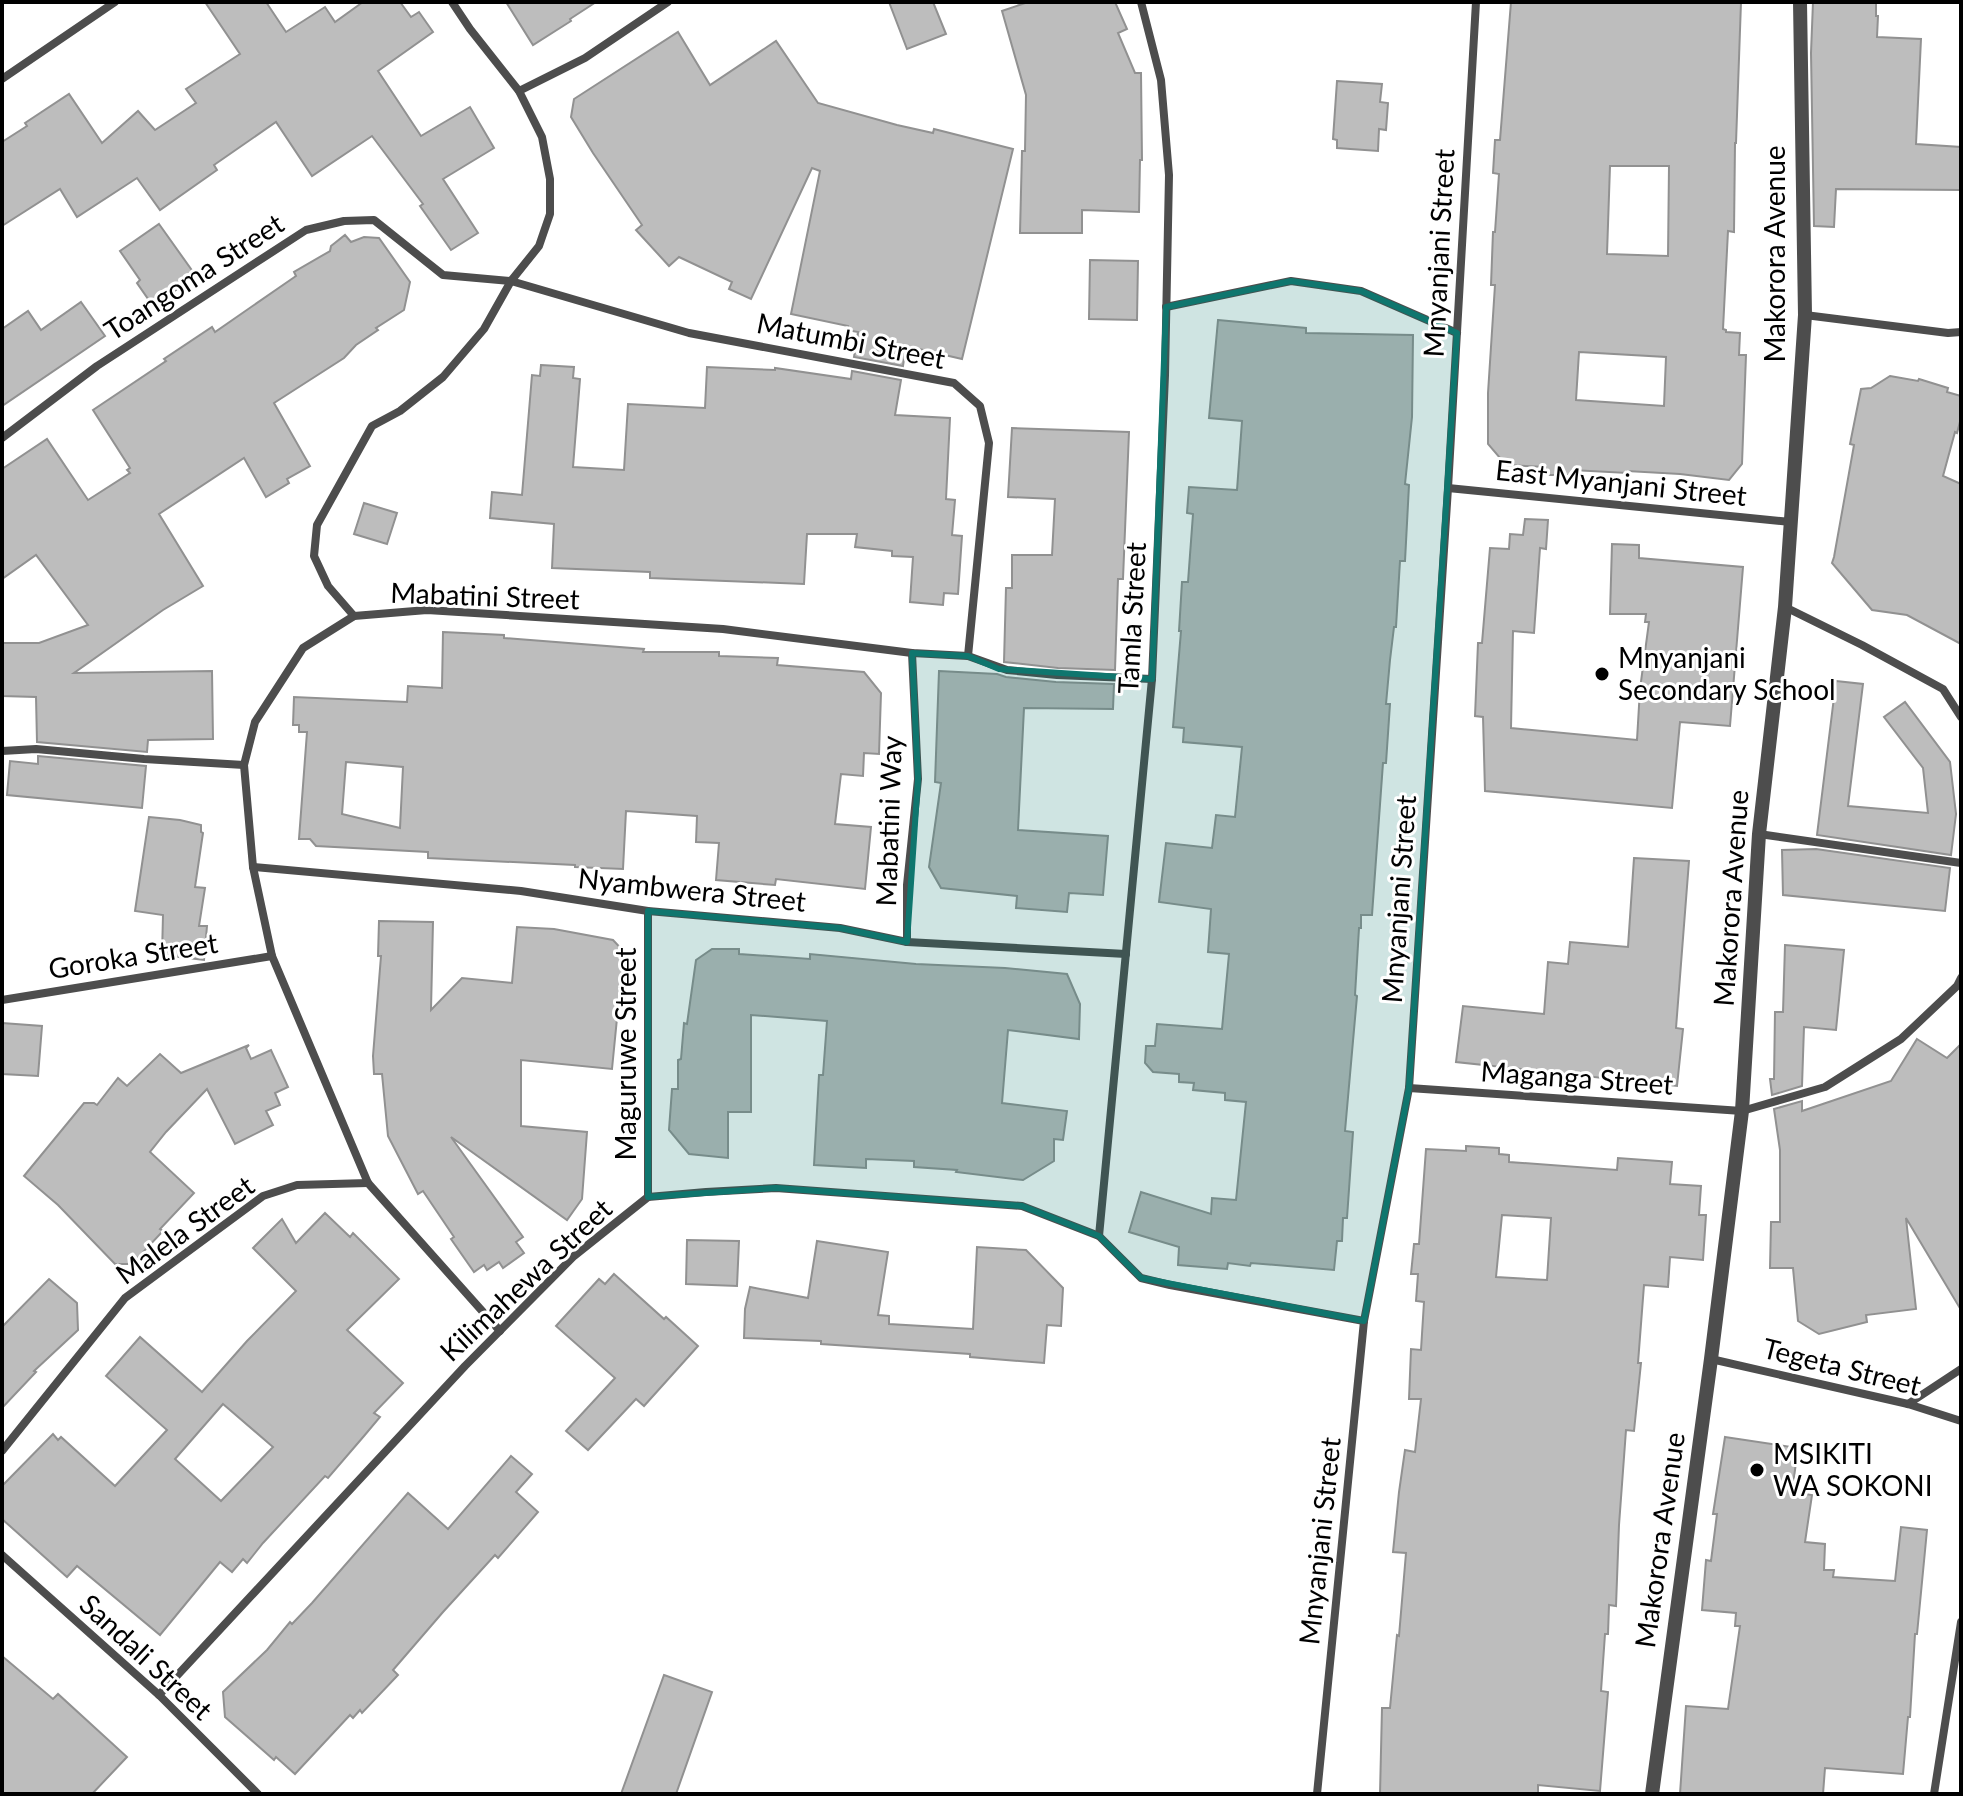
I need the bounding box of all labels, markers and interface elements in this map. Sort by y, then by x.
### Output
street label: Makorora Avenue [1757,145,1791,363]
street label: Mnyanjani Street [1416,148,1460,358]
street label: Toangoma Street [98,206,289,347]
street label: Matumbi Street [754,305,948,375]
street label: East Myanjani Street [1494,452,1748,512]
street label: Tamla Street [1110,541,1152,695]
street label: Mabatini Street [390,575,580,615]
place label: Mnyanjani Secondary School [1618,640,1836,706]
marker: Mnyanjani Secondary School [1593,665,1611,683]
street label: Mabatini Way [868,735,908,907]
street label: Makorora Avenue [1705,788,1755,1007]
street label: Mnyanjani Street [1374,794,1422,1004]
street label: Nyambwera Street [576,860,808,918]
street label: Goroka Street [46,925,220,985]
street label: Maguruwe Street [608,948,642,1160]
street label: Maganga Street [1480,1053,1675,1101]
street label: Malela Street [109,1168,260,1291]
street label: Kilimahewa Street [432,1191,618,1368]
street label: Tegeta Street [1760,1330,1925,1402]
street label: Makorora Avenue [1627,1430,1691,1650]
street label: Mnyanjani Street [1291,1435,1347,1646]
place label: MSIKITI WA SOKONI [1773,1436,1933,1502]
marker: MSIKITI WA SOKONI [1748,1461,1766,1479]
street label: Sandali Street [74,1586,220,1726]

